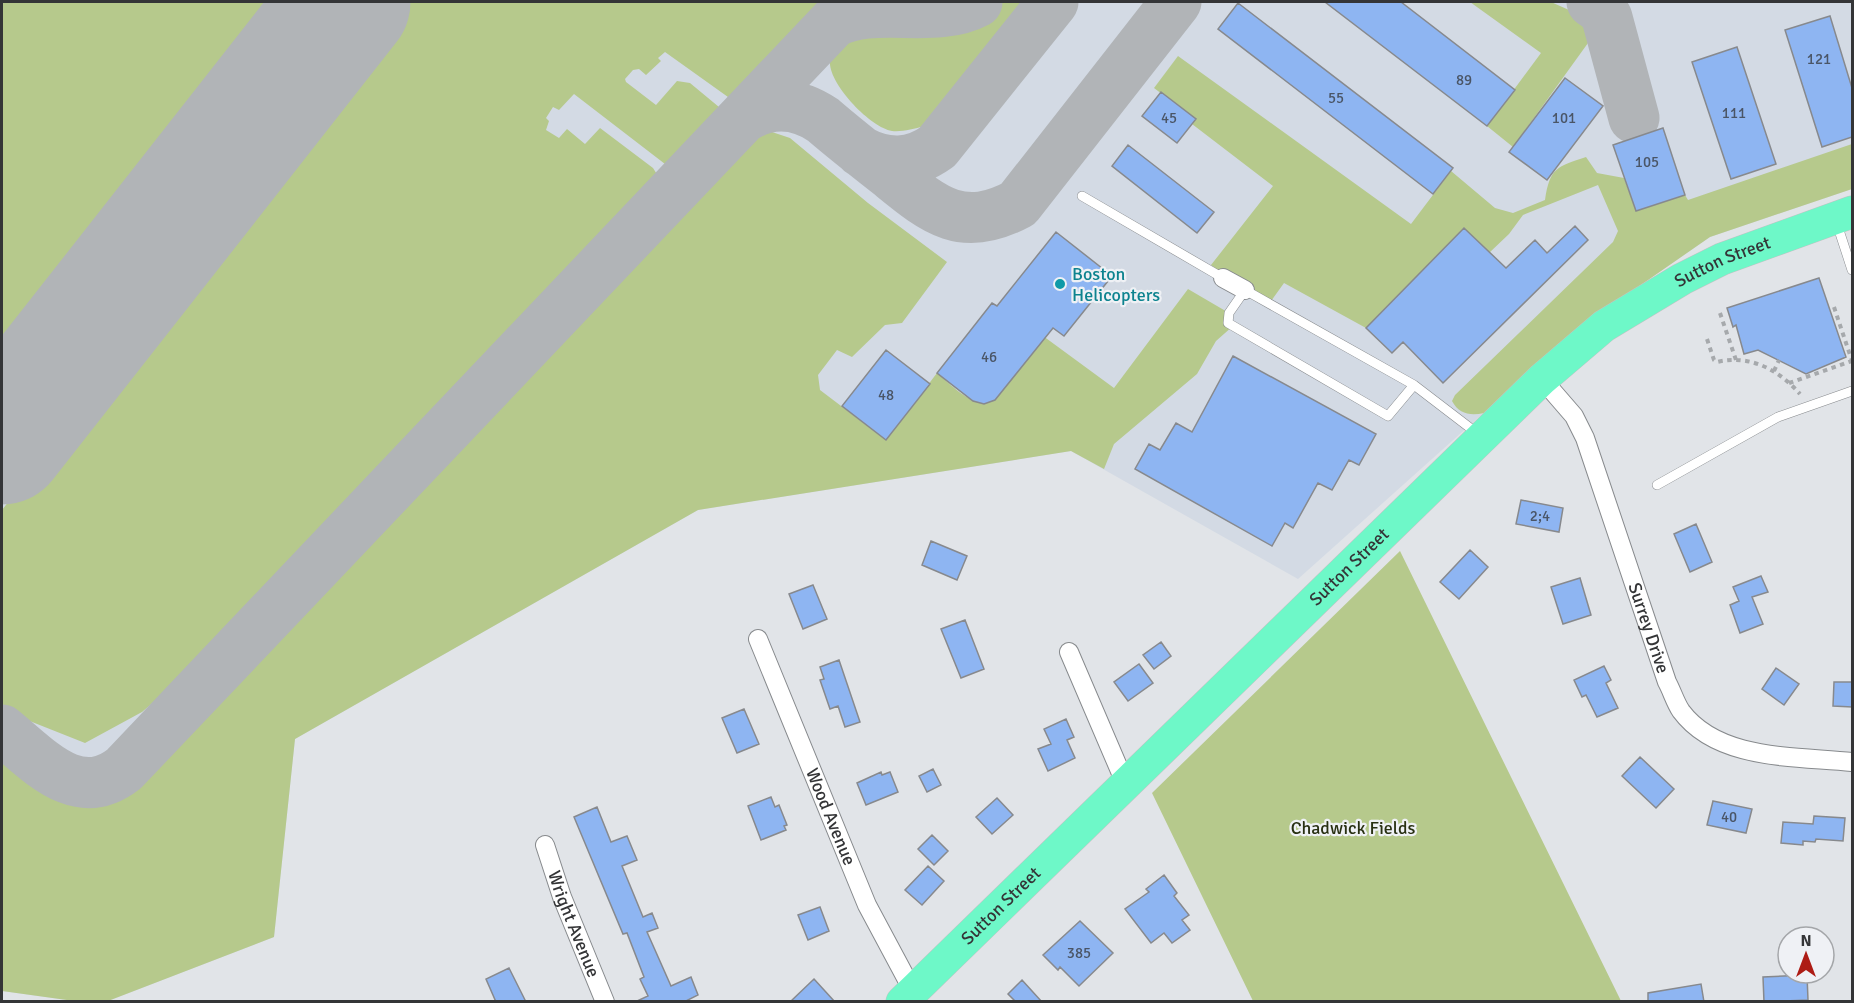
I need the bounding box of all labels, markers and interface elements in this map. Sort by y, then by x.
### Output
house number: 121 [1807,50,1831,68]
house number: 89 [1456,71,1472,89]
house number: 55 [1328,89,1344,107]
house number: 111 [1722,104,1746,122]
house number: 45 [1161,109,1177,127]
house number: 101 [1552,109,1576,127]
house number: 105 [1635,153,1659,171]
street label: Sutton Street [1670,231,1773,292]
place label: Boston Helicopters [1072,263,1160,306]
marker: Boston Helicopters [1053,277,1067,291]
house number: 46 [981,348,997,366]
house number: 48 [878,386,894,404]
house number: 2;4 [1530,507,1550,525]
street label: Sutton Street [1305,523,1394,610]
street label: Surrey Drive [1623,580,1674,676]
street label: Wood Avenue [801,765,861,869]
house number: 40 [1721,808,1737,826]
park label: Chadwick Fields [1291,817,1415,839]
street label: Sutton Street [957,862,1045,949]
street label: Wright Avenue [543,868,605,980]
north arrow [1776,925,1836,985]
text: N [1800,931,1812,951]
house number: 385 [1067,944,1091,962]

